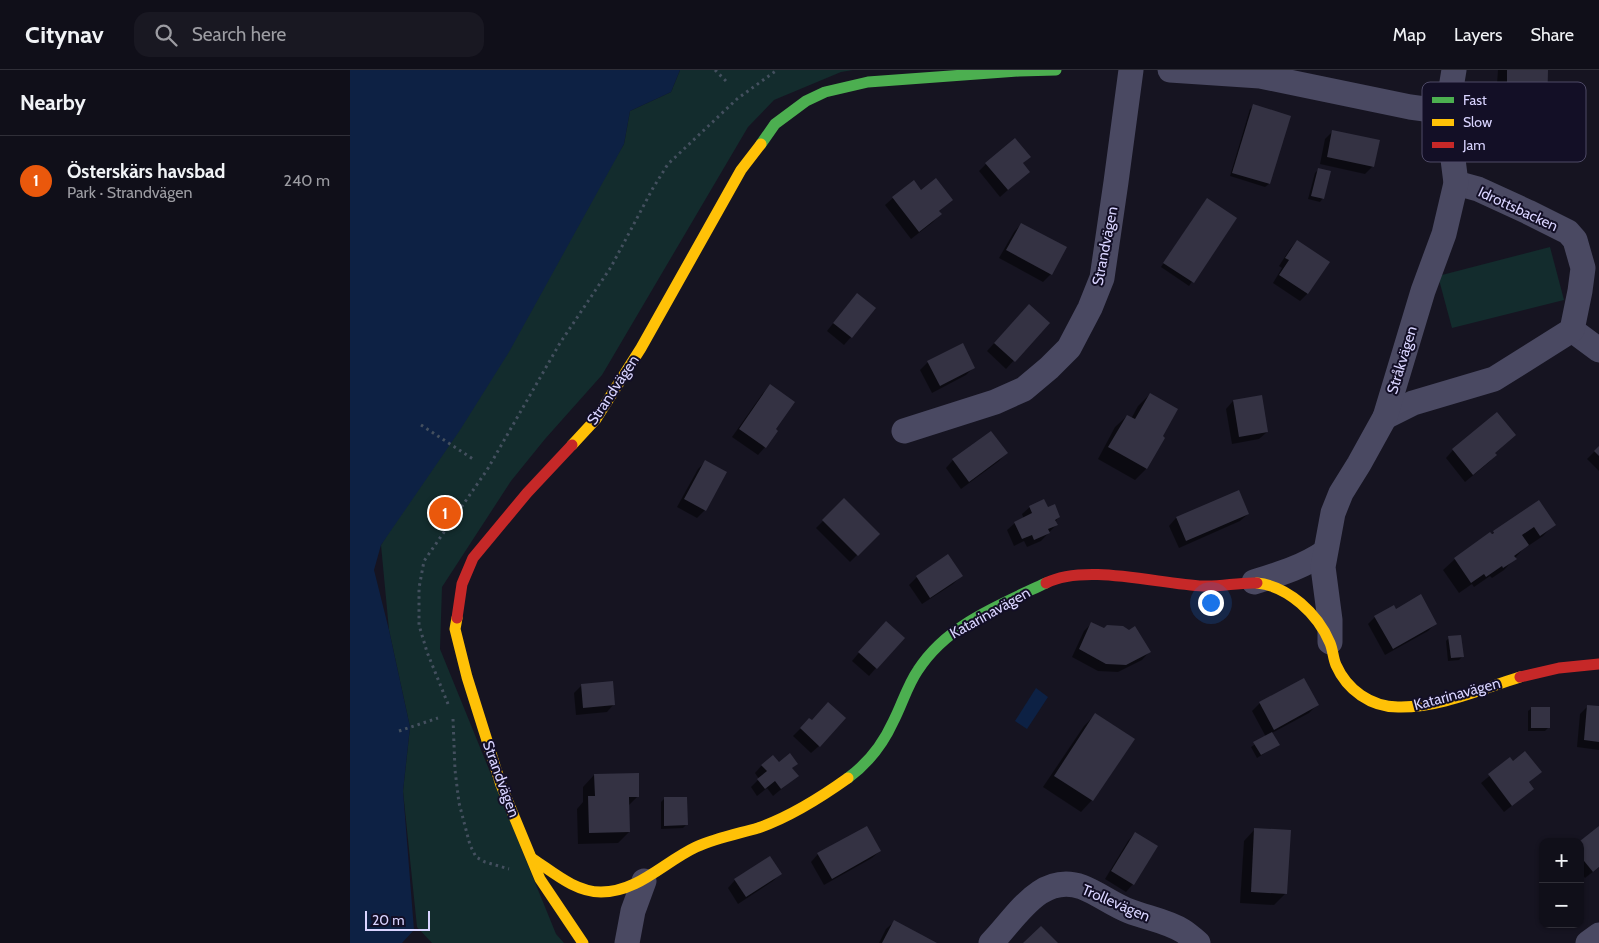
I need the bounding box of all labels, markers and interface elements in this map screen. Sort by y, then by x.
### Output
search box [134,12,484,57]
text: Citynav [25,20,104,49]
icon: search [152,21,180,49]
text: Search here [192,23,286,46]
text: Map [1393,24,1426,46]
text: Layers [1454,24,1503,46]
text: Share [1531,24,1574,46]
legend [1422,82,1586,162]
text: Nearby [20,90,86,115]
text: Fast [1463,91,1487,109]
text: Slow [1463,113,1492,131]
text: Jam [1462,136,1485,154]
text: Österskärs havsbad [67,160,225,183]
text: 1 [33,171,39,190]
text: 240 m [284,171,330,190]
text: Park · Strandvägen [67,183,192,202]
street label: Idrottsbacken [1475,183,1561,235]
street label: Strandvägen [1089,205,1121,287]
street label: Stråkvägen [1383,324,1421,396]
street label: Strandvägen [583,352,643,428]
pin: 1 [429,494,461,532]
street label: Katarinavägen [947,584,1033,642]
your location [1198,590,1224,616]
street label: Katarinavägen [1412,674,1502,714]
street label: Strandvägen [479,738,523,820]
map controls [1539,838,1584,928]
button: + [1539,838,1584,883]
street label: Trollevägen [1079,881,1153,925]
button: − [1539,883,1584,928]
scale bar [365,908,430,931]
text: 20 m [372,911,405,929]

